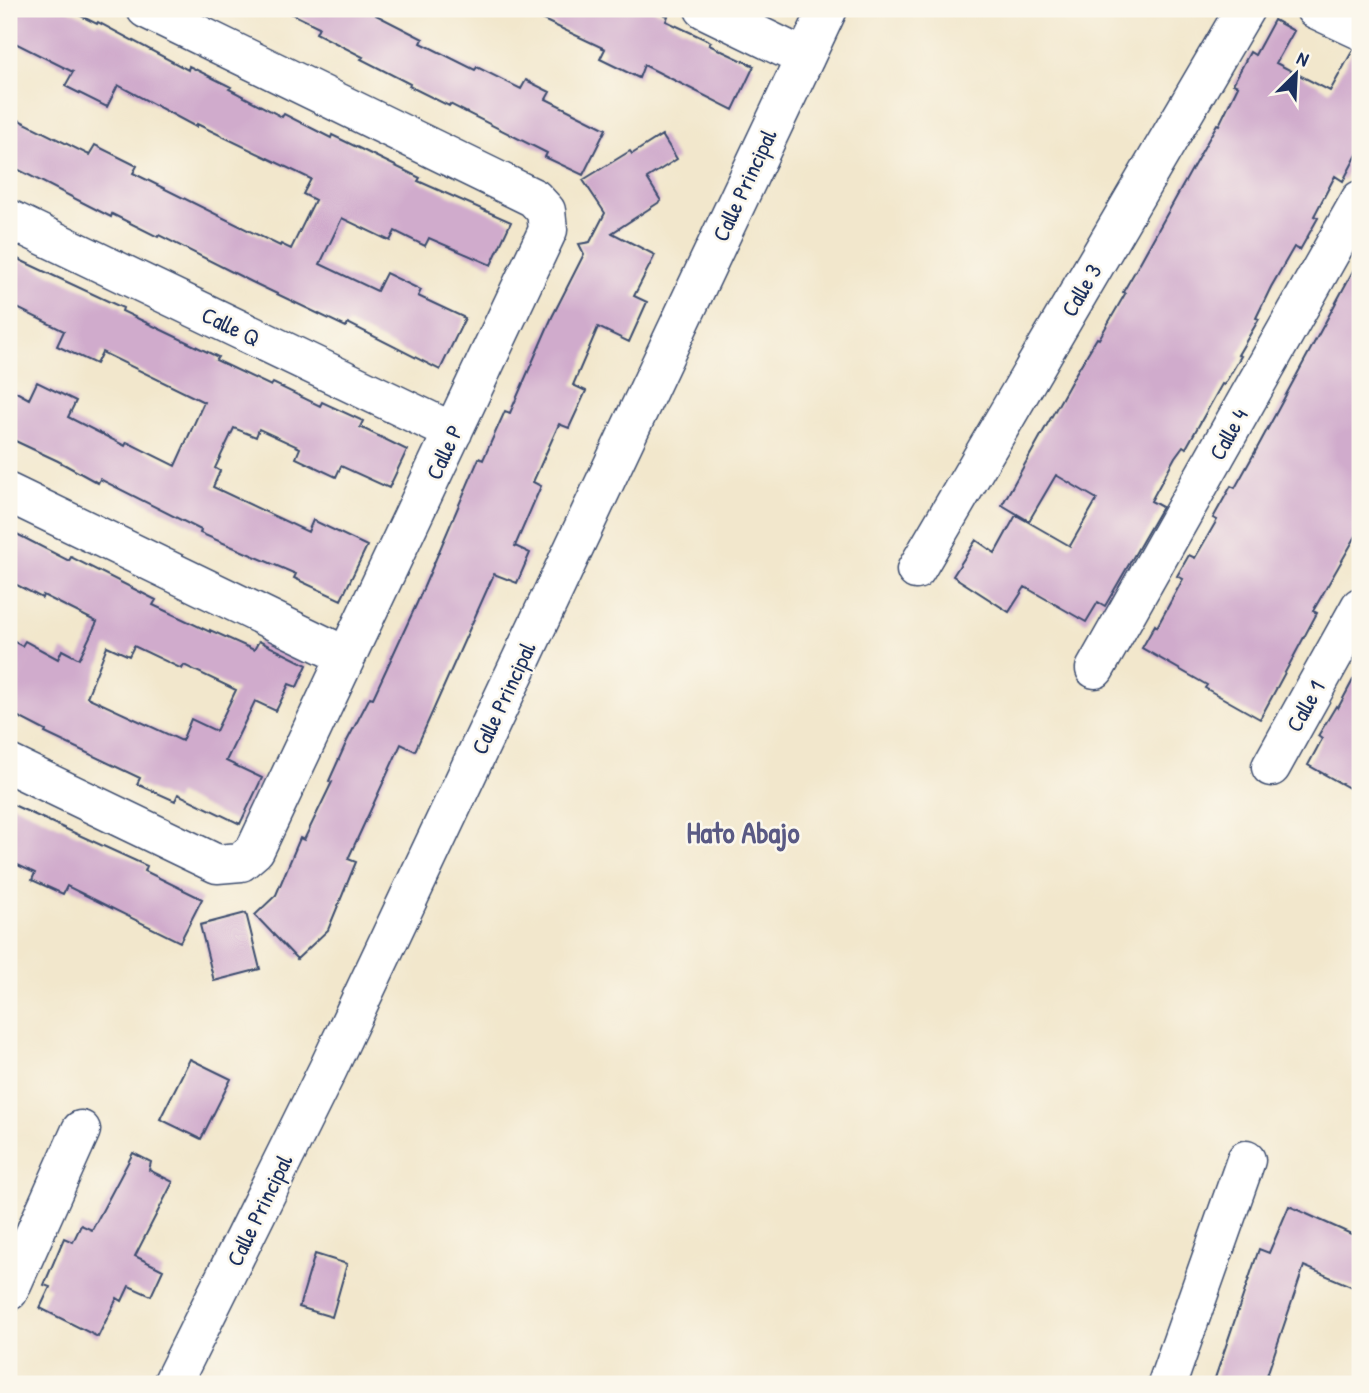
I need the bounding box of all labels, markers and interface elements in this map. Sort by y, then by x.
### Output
north arrow [1260,38,1330,108]
text: N [1293,45,1313,72]
street label: Calle Principal [704,123,784,246]
street label: Calle 3 [1054,258,1108,322]
street label: Calle Q [197,299,265,353]
street label: Calle 4 [1201,403,1255,465]
street label: Calle P [418,420,470,484]
street label: Calle Principal [463,636,543,759]
street label: Calle 1 [1278,675,1332,737]
district label: Hato Abajo [686,812,800,852]
street label: Calle Principal [219,1148,300,1271]

